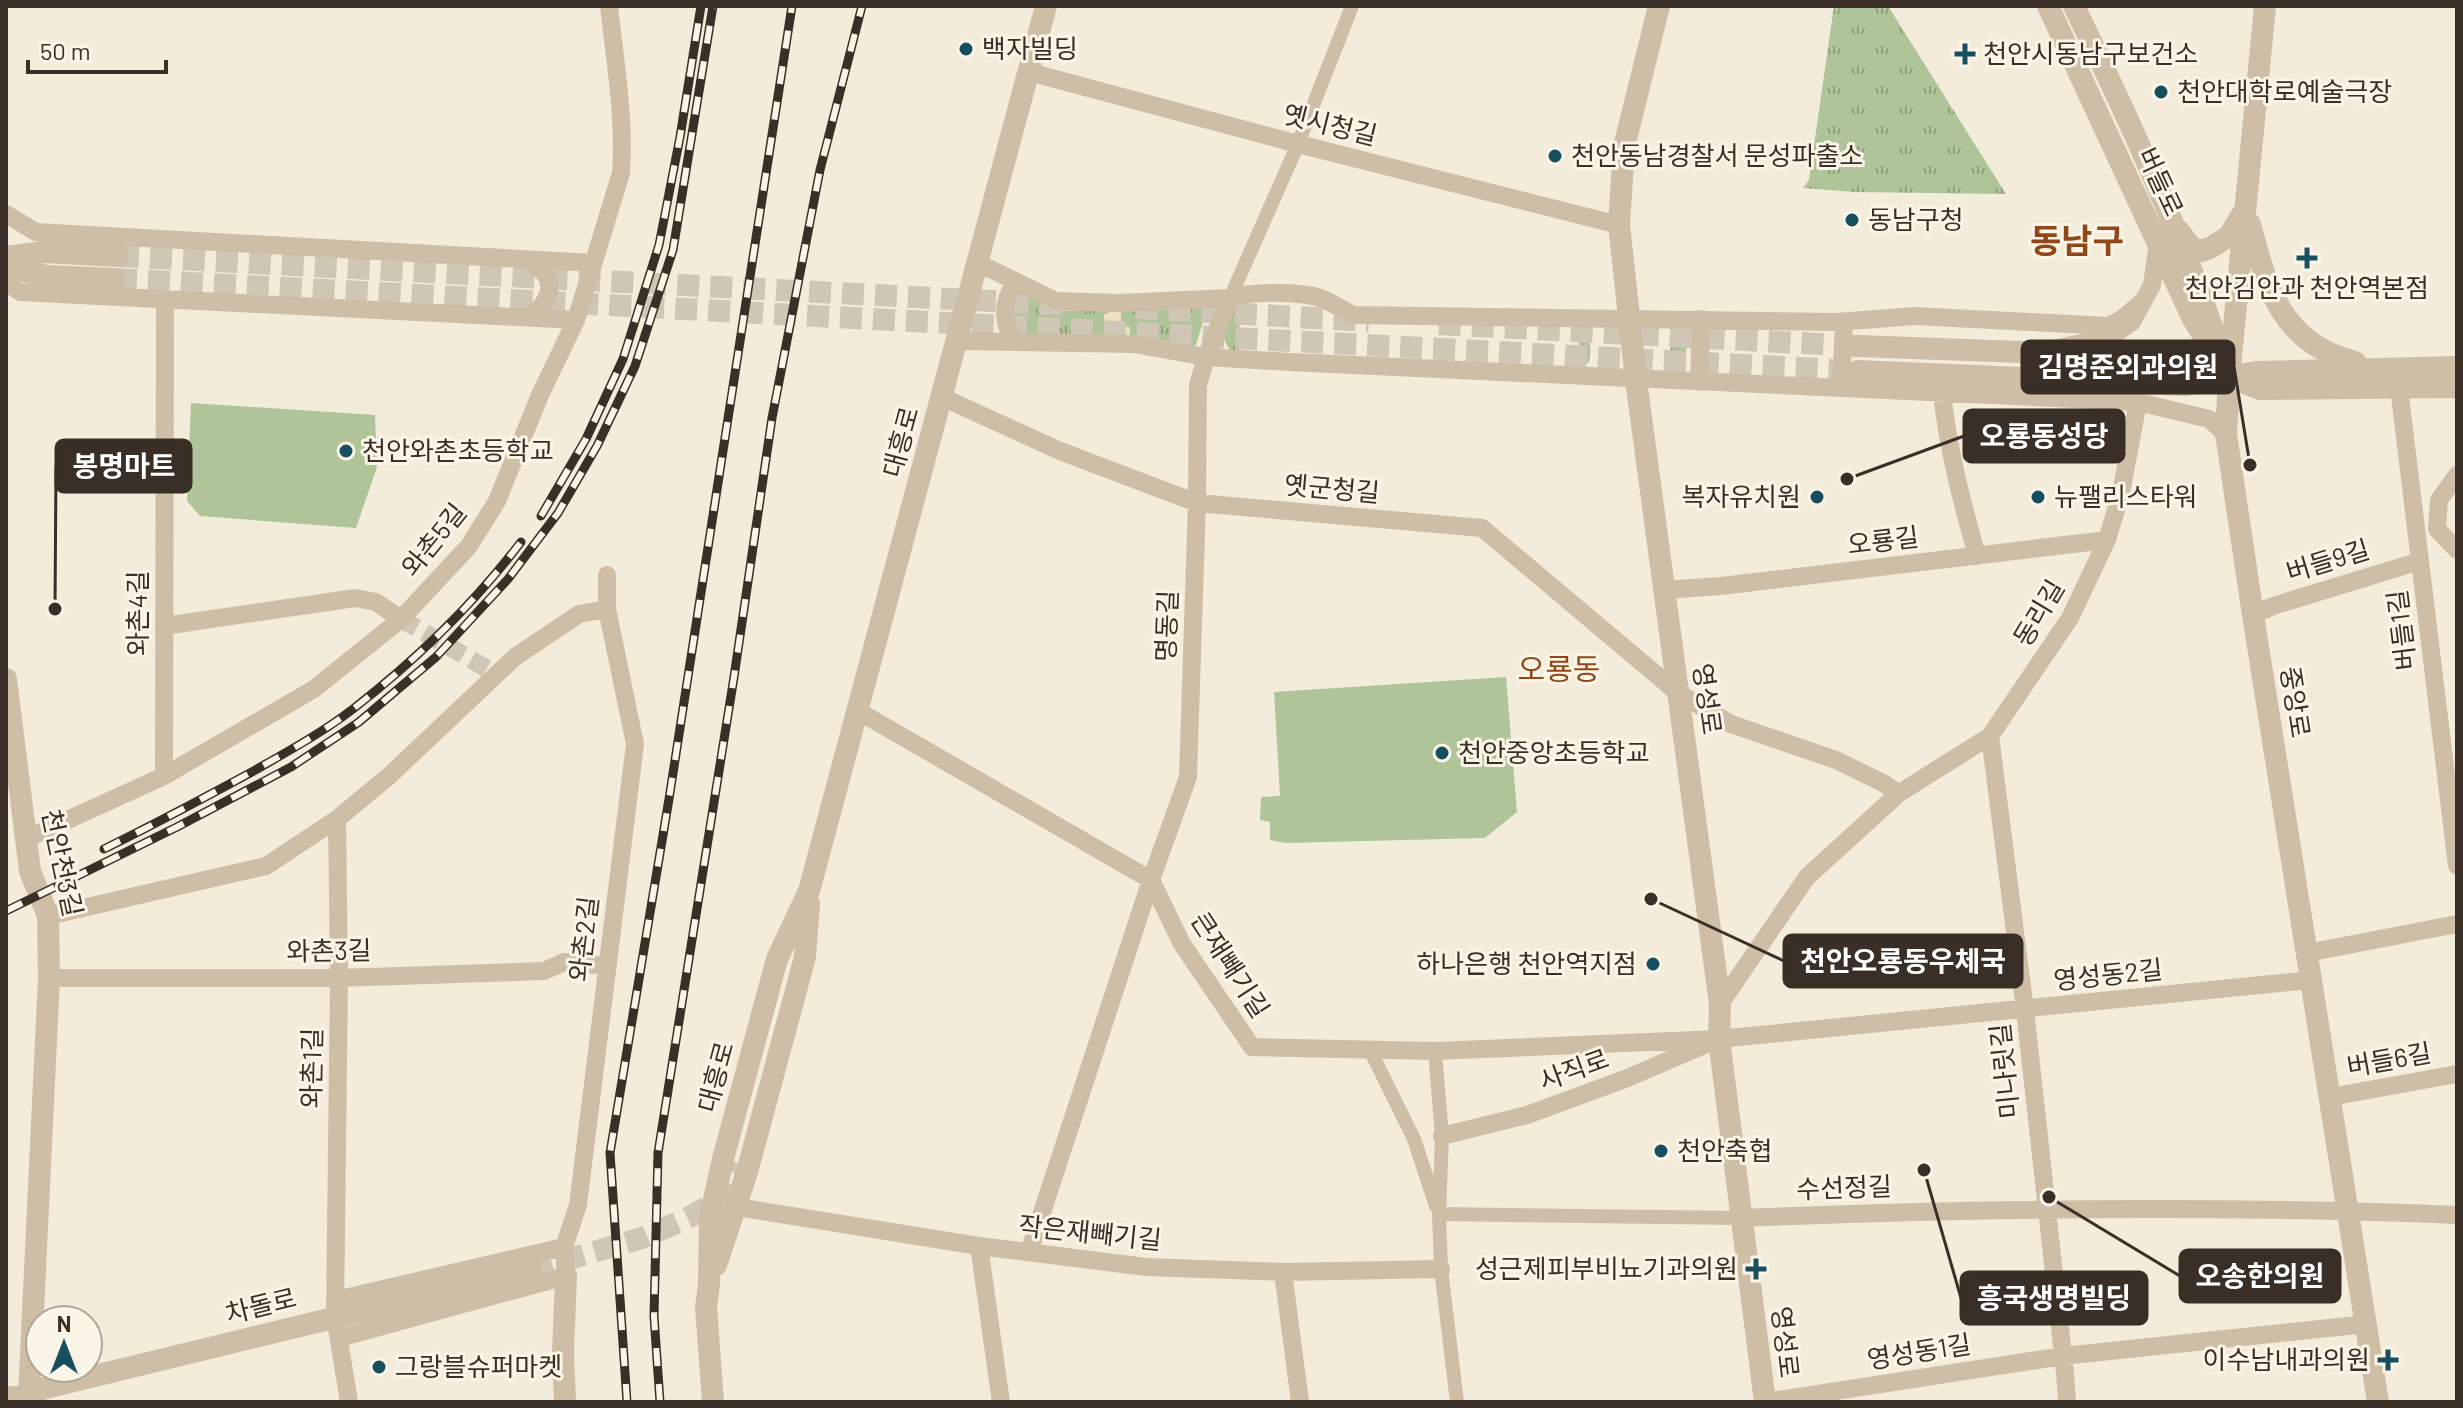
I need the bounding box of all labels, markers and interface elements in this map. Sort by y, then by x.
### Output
scale bar [28,24,166,74]
place label: 백자빌딩 [982,32,1078,63]
text: 50 m [40,36,91,65]
place label: 천안시동남구보건소 [1983,37,2198,68]
marker: 백자빌딩 [957,40,975,58]
marker: 천안시동남구보건소 [1954,43,1976,65]
place label: 천안대학로예술극장 [2177,75,2392,106]
marker: 천안대학로예술극장 [2152,83,2170,101]
street label: 옛시청길 [1280,97,1381,150]
place label: 천안동남경찰서 문성파출소 [1571,139,1863,170]
street label: 버들로 [2132,142,2191,220]
marker: 천안동남경찰서 문성파출소 [1546,147,1564,165]
place label: 동남구청 [1868,203,1964,234]
marker: 동남구청 [1843,211,1861,229]
district label: 동남구 [2030,219,2124,260]
marker: 천안김안과 천안역본점 [2296,247,2318,269]
place label: 천안김안과 천안역본점 [2185,271,2429,302]
callout: 김명준외과의원 [2022,341,2234,393]
text: 김명준외과의원 [2038,349,2218,383]
street label: 대흥로 [875,403,924,480]
callout: 오룡동성당 [1964,410,2124,462]
text: 오룡동성당 [1980,418,2108,452]
place label: 천안와촌초등학교 [362,434,553,465]
callout: 봉명마트 [56,440,191,492]
marker: 천안와촌초등학교 [337,442,355,460]
text: 봉명마트 [72,448,176,482]
street label: 옛군청길 [1283,468,1381,507]
place label: 복자유치원 [1681,480,1801,511]
place label: 뉴팰리스타워 [2054,480,2198,511]
marker: 복자유치원 [1808,488,1826,506]
marker: 뉴팰리스타워 [2029,488,2047,506]
street label: 와촌5길 [394,496,472,582]
street label: 오룡길 [1845,520,1920,559]
street label: 버들9길 [2282,532,2373,587]
street label: 와촌4길 [121,570,152,656]
street label: 동리길 [2006,573,2069,651]
street label: 버들1길 [2380,588,2421,672]
street label: 명동길 [1149,590,1182,662]
district label: 오룡동 [1518,650,1600,686]
street label: 영성로 [1688,661,1729,736]
street label: 중앙로 [2276,664,2317,740]
place label: 천안중앙초등학교 [1458,736,1649,767]
marker: 천안중앙초등학교 [1433,744,1451,762]
street label: 천안천3길 [37,806,90,919]
street label: 와촌2길 [562,894,603,983]
street label: 큰재빼기길 [1186,906,1277,1023]
street label: 와촌3길 [286,933,372,966]
callout: 천안오룡동우체국 [1784,935,2022,987]
text: 천안오룡동우체국 [1800,943,2006,977]
place label: 하나은행 천안역지점 [1417,947,1637,978]
street label: 영성동2길 [2052,952,2164,995]
marker: 하나은행 천안역지점 [1644,955,1662,973]
street label: 미나릿길 [1983,1022,2024,1120]
street label: 와촌1길 [294,1027,327,1109]
street label: 버들6길 [2344,1036,2433,1081]
street label: 대흥로 [690,1038,739,1115]
street label: 사직로 [1534,1042,1613,1095]
place label: 천안축협 [1677,1134,1773,1165]
marker: 천안축협 [1652,1142,1670,1160]
street label: 수선정길 [1796,1169,1892,1204]
street label: 작은재빼기길 [1017,1209,1163,1254]
callout: 오송한의원 [2180,1250,2340,1302]
place label: 성근제피부비뇨기과의원 [1475,1252,1738,1283]
marker: 성근제피부비뇨기과의원 [1745,1258,1767,1280]
text: 오송한의원 [2196,1258,2324,1292]
callout: 흥국생명빌딩 [1961,1272,2147,1324]
text: 흥국생명빌딩 [1977,1280,2131,1314]
street label: 차돌로 [222,1281,299,1328]
north arrow [24,1304,104,1384]
street label: 영성로 [1767,1304,1806,1379]
text: N [57,1310,71,1336]
street label: 영성동1길 [1865,1327,1973,1374]
place label: 이수남내과의원 [2203,1343,2370,1374]
marker: 이수남내과의원 [2377,1349,2399,1371]
place label: 그랑블슈퍼마켓 [395,1350,562,1381]
marker: 그랑블슈퍼마켓 [370,1358,388,1376]

